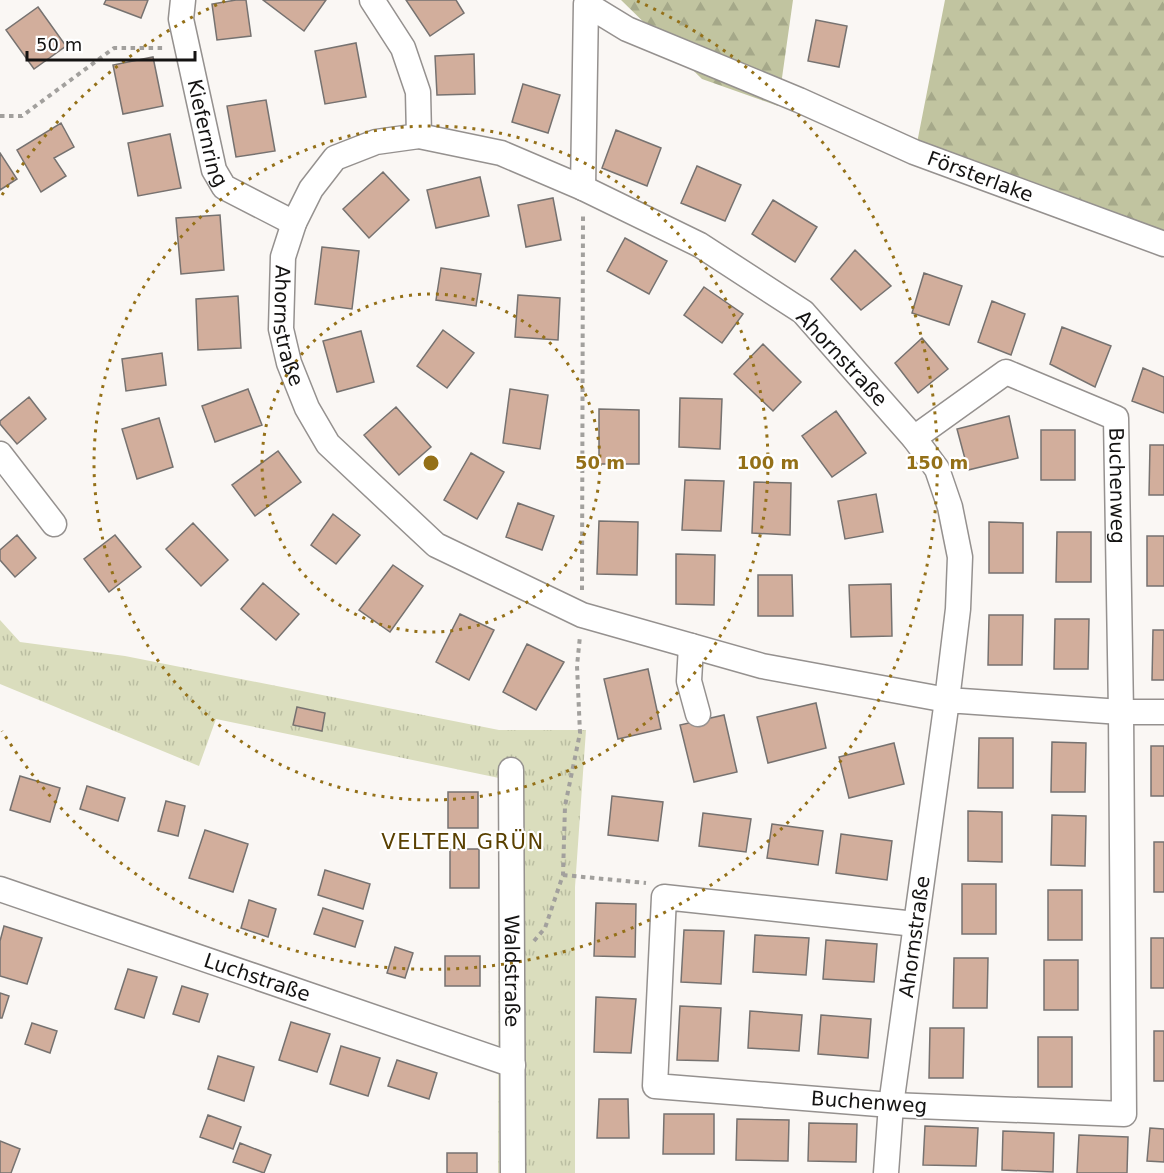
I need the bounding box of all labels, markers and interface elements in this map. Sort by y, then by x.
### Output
scale bar [27,24,195,62]
text: 50 m [36,34,82,55]
street label: Kiefernring [182,77,233,191]
street label: Försterlake [924,146,1037,207]
street label: Ahornstraße [268,265,309,390]
street label: Ahornstraße [791,305,893,411]
street label: Buchenweg [1104,427,1130,544]
text: 50 m [575,452,625,473]
text: 100 m [737,452,799,473]
text: 150 m [906,452,968,473]
centre of rings [421,453,441,473]
district label: VELTEN GRÜN [381,829,545,854]
street label: Ahornstraße [894,874,935,999]
street label: Waldstraße [500,915,524,1027]
street label: Luchstraße [201,948,314,1007]
street label: Buchenweg [810,1086,928,1118]

